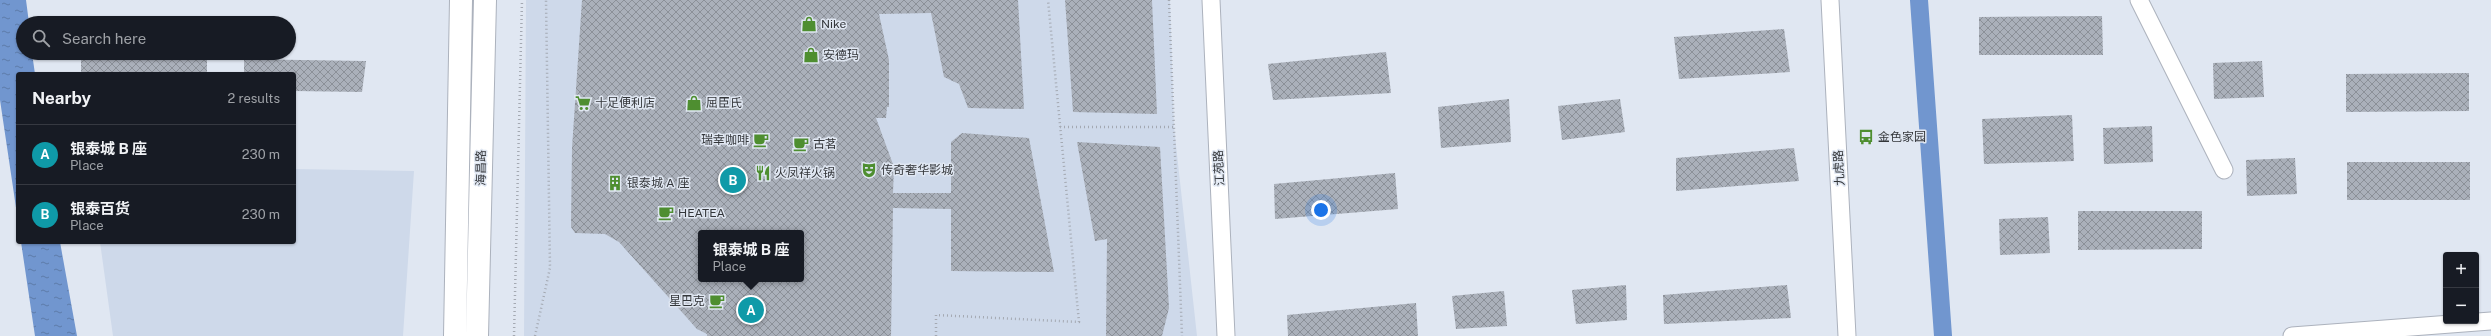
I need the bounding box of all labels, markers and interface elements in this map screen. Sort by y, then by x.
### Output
shop icon: Nike [800,15,818,33]
search box [16,16,296,60]
place label: Nike [821,17,847,31]
icon: search [30,27,52,49]
text: Search here [62,30,146,47]
shop icon: 安德玛 [802,46,820,64]
place label: 安德玛 [823,48,859,62]
text: Nearby [32,88,91,108]
text: 2 results [228,91,280,106]
supermarket icon: 十足便利店 [574,94,592,112]
shop icon: 屈臣氏 [685,94,703,112]
place label: 十足便利店 [595,96,655,110]
place label: 屈臣氏 [706,96,742,110]
bus stop icon: 金色家园 [1857,128,1875,146]
place label: 金色家园 [1878,130,1926,144]
cafe icon: 瑞幸咖啡 [752,131,770,149]
place label: 瑞幸咖啡 [701,133,749,147]
cafe icon: 古茗 [792,135,810,153]
place label: 古茗 [813,137,837,151]
text: 银泰城 B 座 [70,140,147,157]
text: A [40,147,50,162]
text: 230 m [242,147,280,162]
street label: 海昌路 [474,150,488,186]
street label: 江苑路 [1211,150,1227,186]
street label: 九虎路 [1831,150,1847,186]
text: Place [70,158,104,173]
theatre icon: 传奇奢华影城 [860,161,878,179]
place label: 传奇奢华影城 [881,163,953,177]
restaurant icon: 火凤祥火锅 [754,164,772,182]
pin: B [720,165,746,195]
place label: 火凤祥火锅 [775,166,835,180]
building icon: 银泰城 A 座 [606,174,624,192]
place label: 银泰城 A 座 [627,176,689,190]
text: 银泰百货 [70,200,130,217]
your location [1311,200,1331,220]
cafe icon: HEATEA [657,204,675,222]
place label: HEATEA [678,206,726,220]
text: B [41,207,49,222]
text: 230 m [242,207,280,222]
text: Place [70,218,104,233]
popup [698,230,804,282]
text: 银泰城 B 座 [712,241,790,258]
map controls [2443,252,2479,324]
button: + [2443,252,2479,288]
text: Place [712,259,746,274]
button: − [2443,288,2479,324]
cafe icon: 星巴克 [708,292,726,310]
place label: 星巴克 [669,294,705,308]
pin: A [738,295,764,325]

